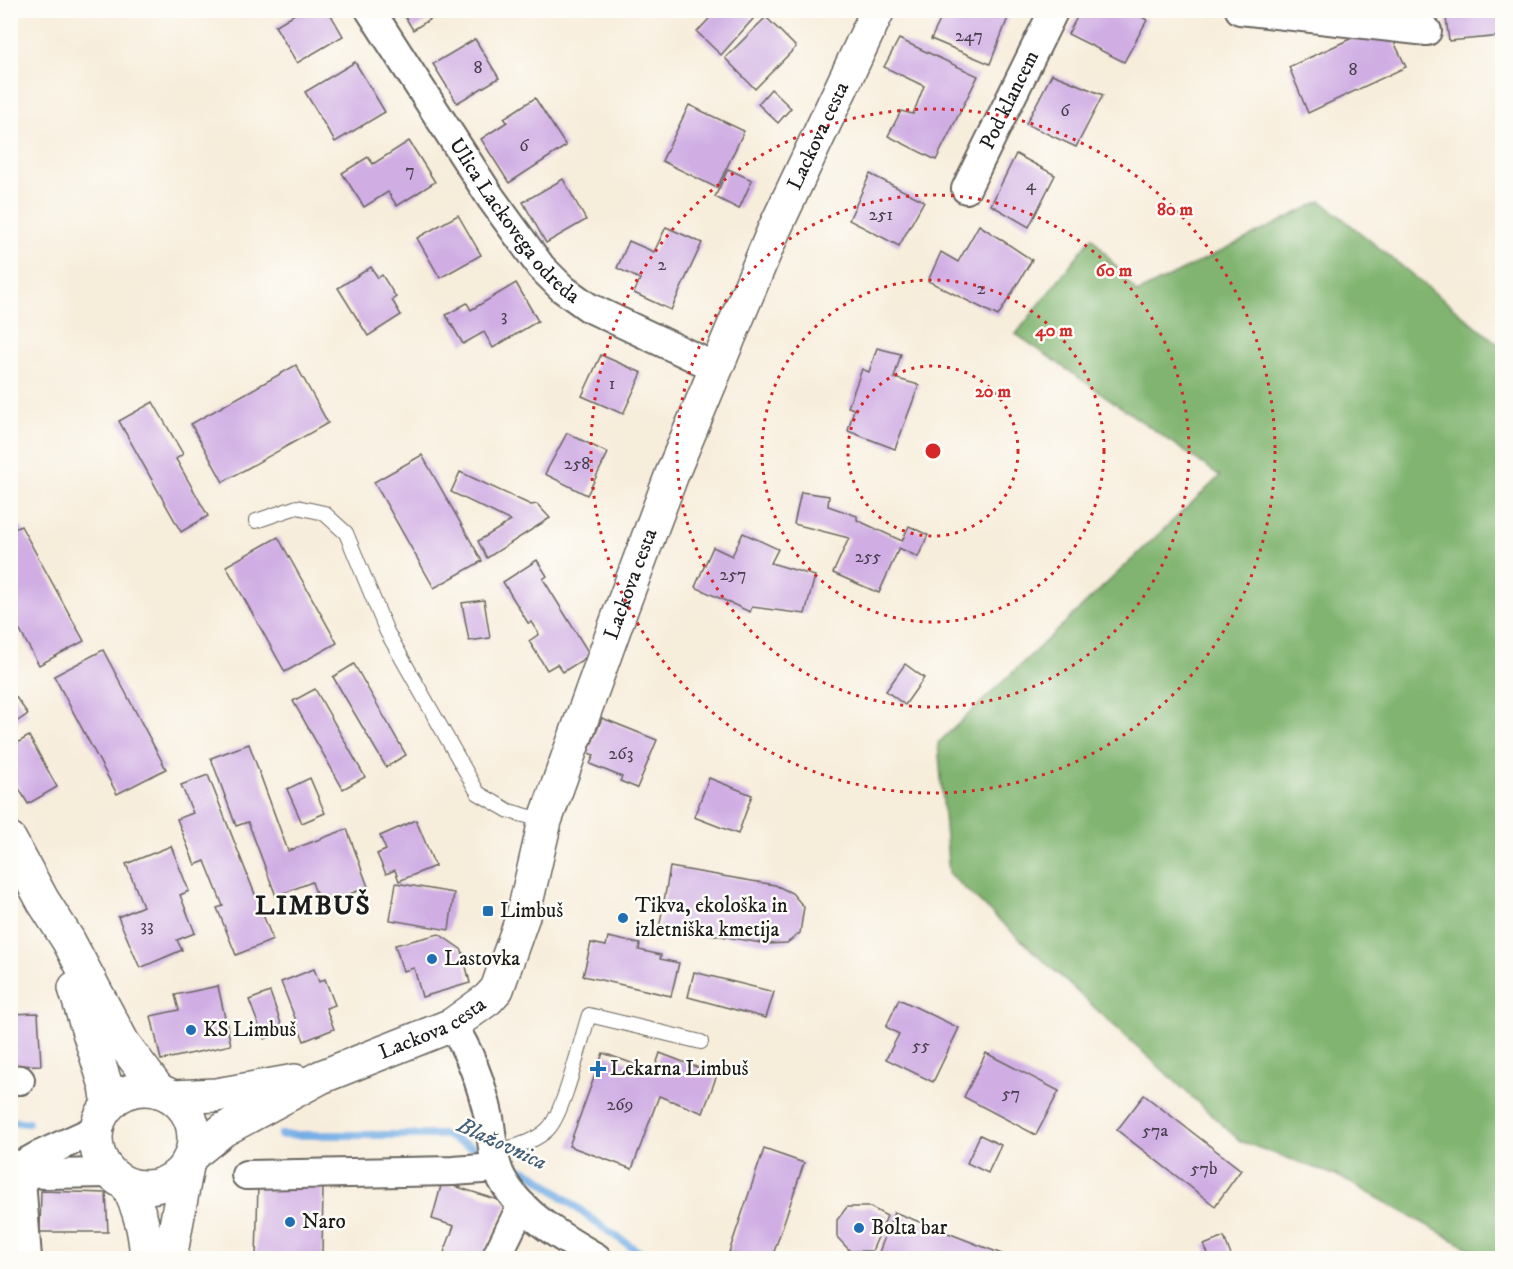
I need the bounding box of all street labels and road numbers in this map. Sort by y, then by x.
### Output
street label: Pod klancem [974,46,1045,154]
street label: Lackova cesta [782,78,855,194]
street label: Ulica Lackovega odreda [443,133,585,310]
street label: Lackova cesta [598,525,663,643]
street label: Lackova cesta [375,991,491,1066]

